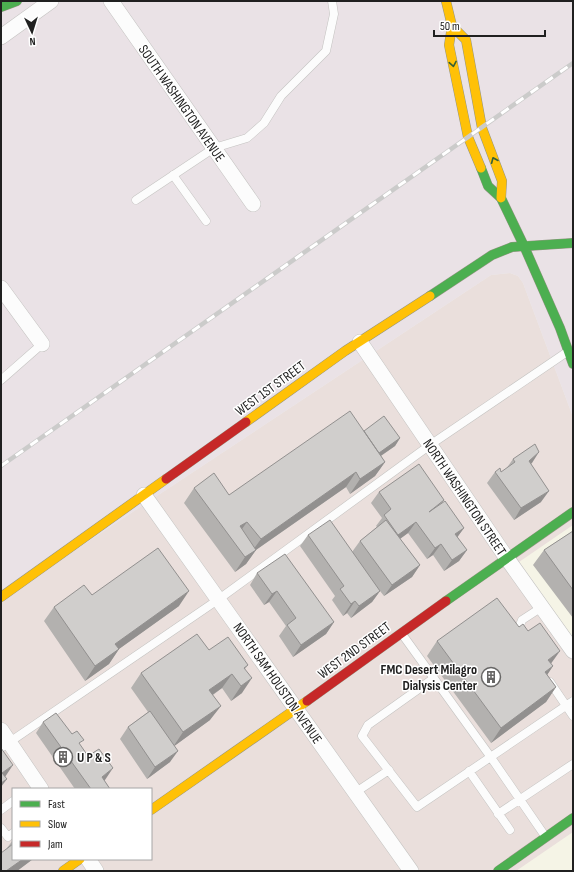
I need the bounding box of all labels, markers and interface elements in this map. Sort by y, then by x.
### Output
north arrow [12,12,52,52]
scale bar [434,12,545,38]
text: 50 m [440,19,460,34]
text: N [29,35,36,48]
street label: SOUTH WASHINGTON AVENUE [135,42,228,165]
one-way arrow [448,61,456,67]
one-way arrow [491,157,499,165]
street label: WEST 1ST STREET [232,357,309,420]
street label: NORTH WASHINGTON STREET [419,436,510,559]
street label: WEST 2ND STREET [315,618,394,683]
street label: NORTH SAM HOUSTON AVENUE [229,619,326,747]
place label: FMC Desert Milagro Dialysis Center [381,661,478,694]
building icon: FMC Desert Milagro Dialysis Center [480,666,502,688]
building icon: U P & S [52,746,74,768]
place label: U P & S [77,749,111,766]
legend [12,788,152,860]
text: Fast [48,797,65,812]
text: Slow [48,817,67,832]
text: Jam [47,837,63,852]

